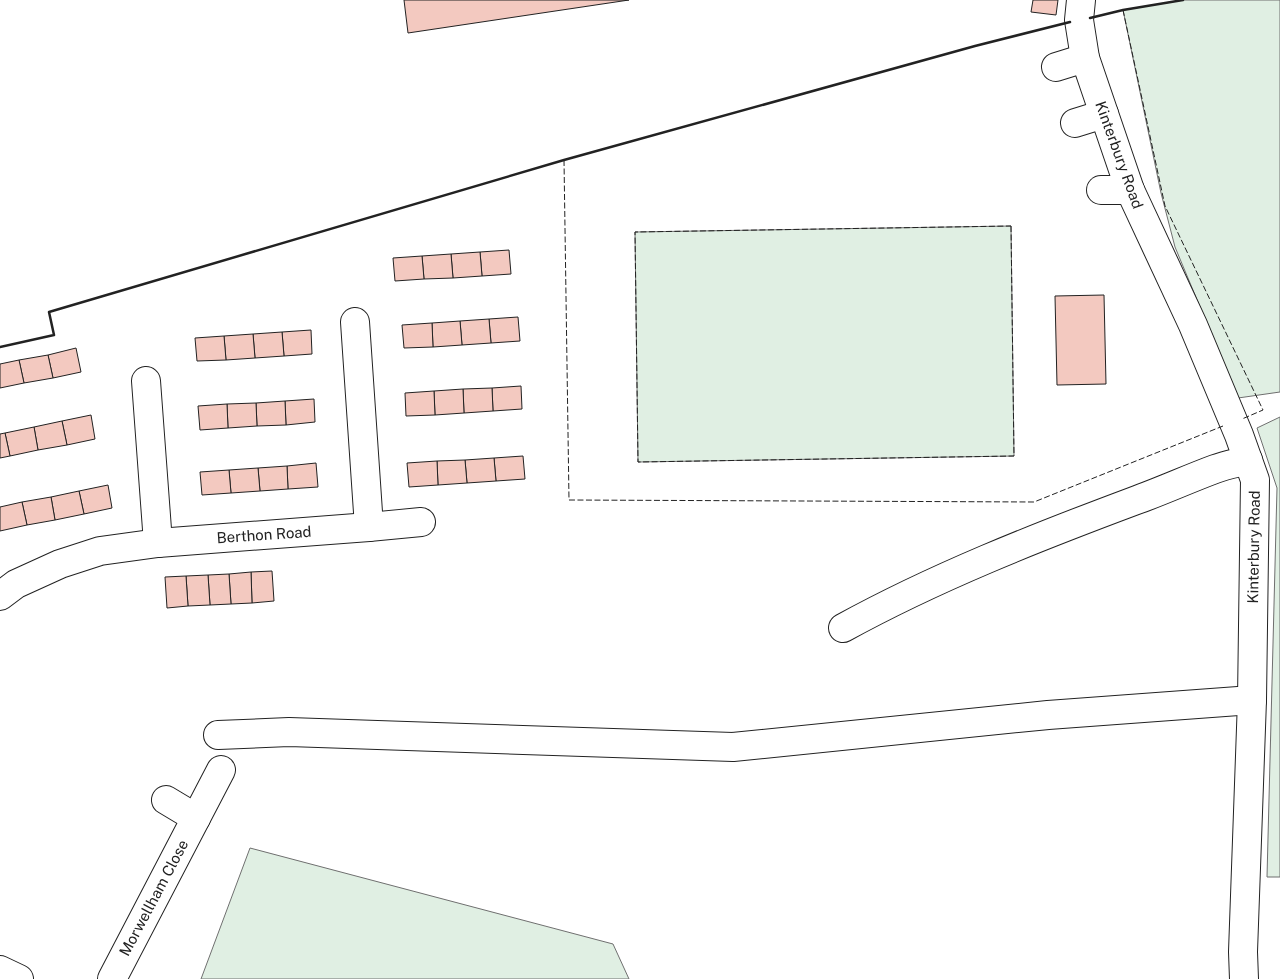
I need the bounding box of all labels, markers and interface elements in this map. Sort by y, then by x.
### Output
street label: Kinterbury Road [1092,99,1147,211]
street label: Kinterbury Road [1244,490,1263,604]
street label: Berthon Road [216,523,312,546]
street label: Morwellham Close [116,837,191,959]

